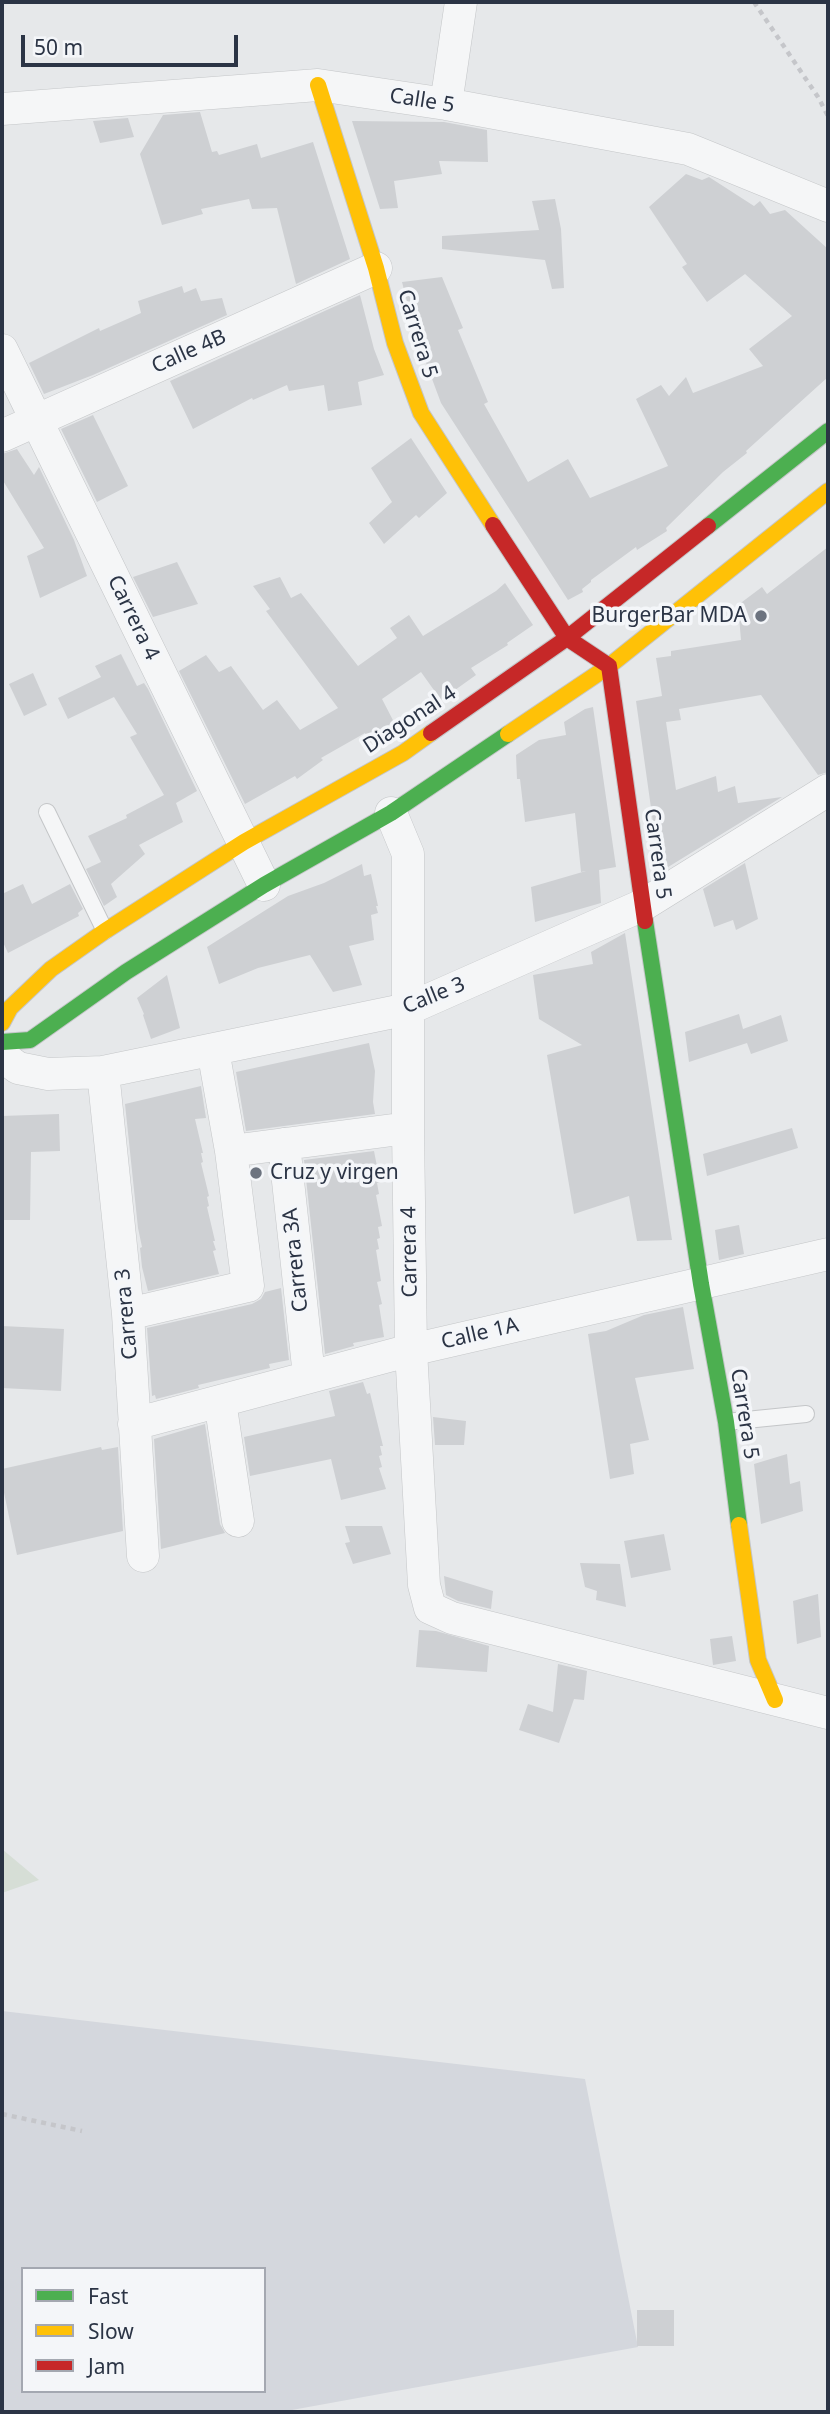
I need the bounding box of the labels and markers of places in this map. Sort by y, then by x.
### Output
place label: BurgerBar MDA [592,603,747,629]
marker: BurgerBar MDA [753,608,769,624]
place label: Cruz y virgen [270,1160,399,1186]
marker: Cruz y virgen [248,1165,264,1181]

